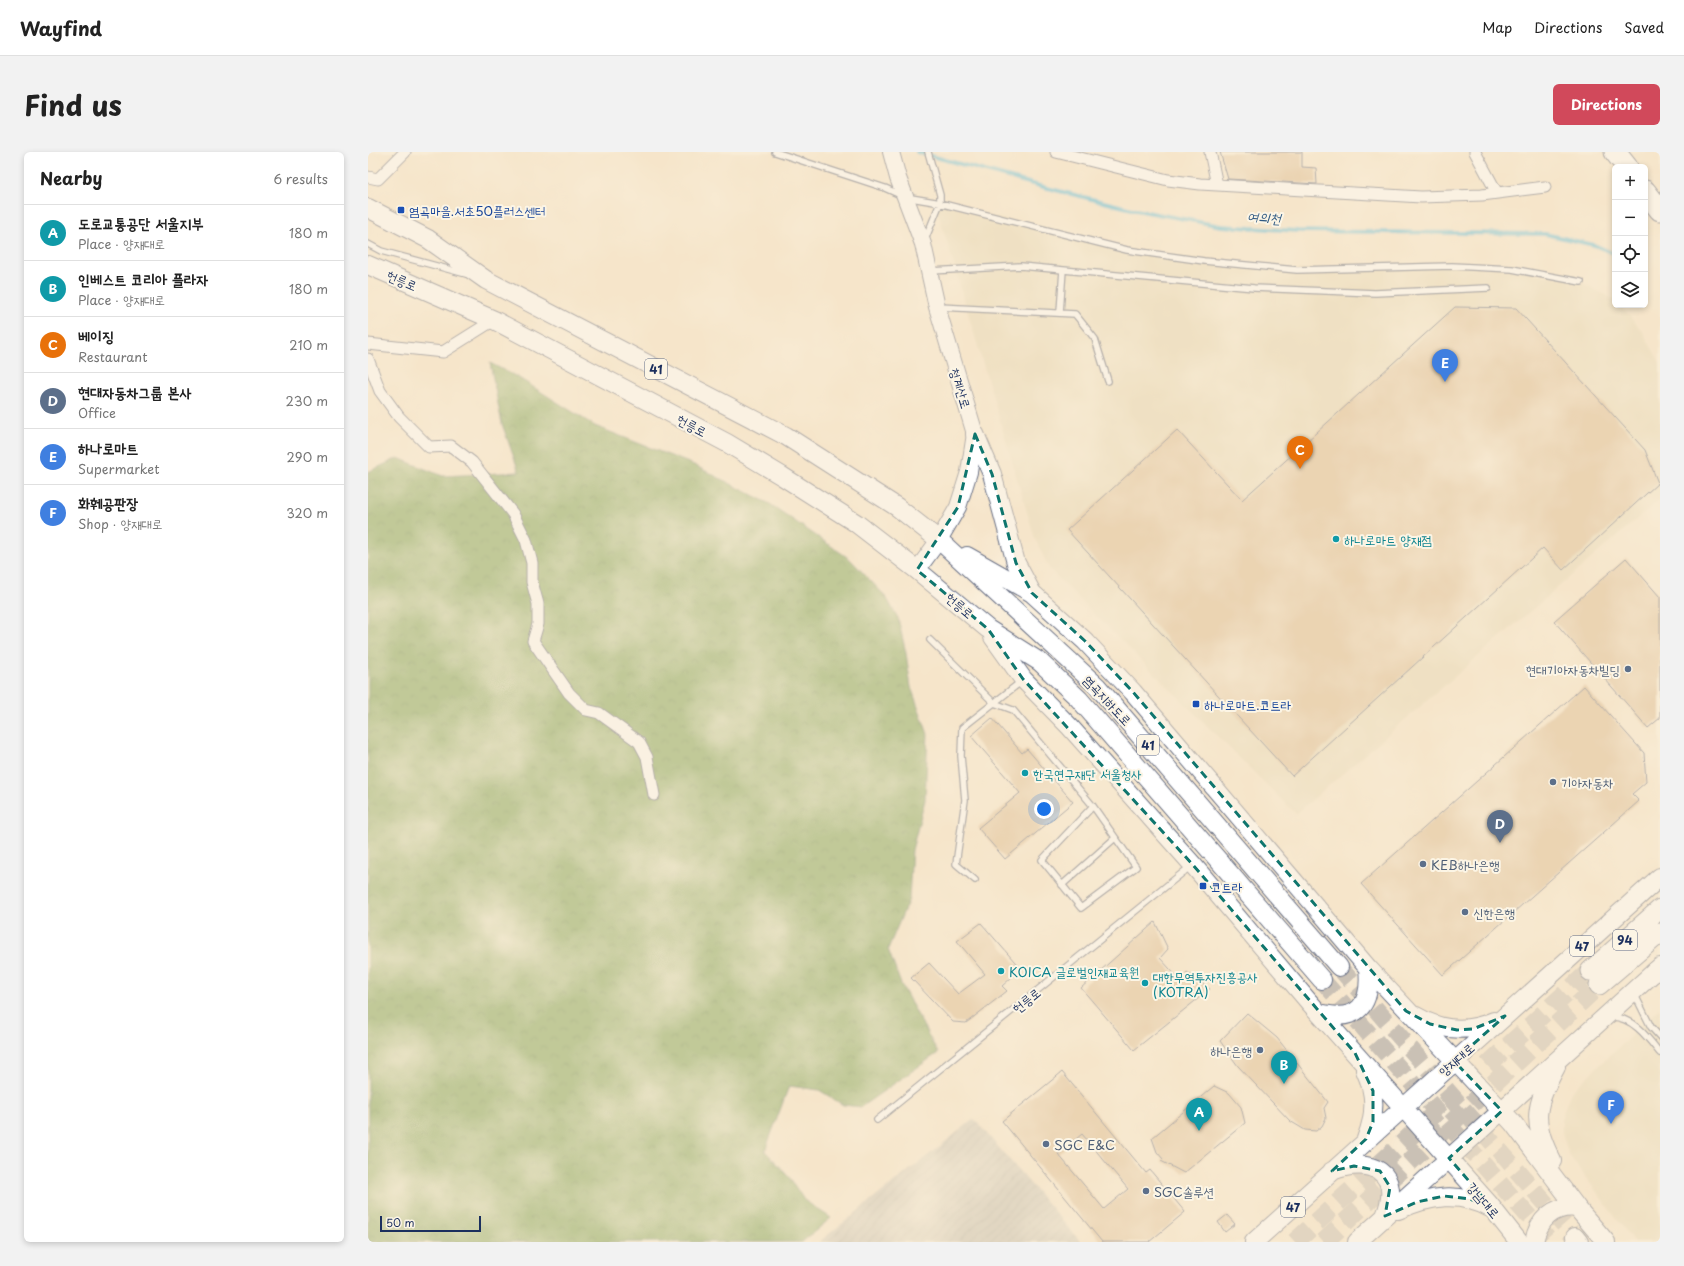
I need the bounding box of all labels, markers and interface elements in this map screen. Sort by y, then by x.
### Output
text: Wayfind [20,14,102,42]
text: Map [1482,17,1512,38]
text: Directions [1534,17,1602,38]
text: Saved [1624,17,1664,38]
text: Find us [24,83,122,126]
button: Directions [1553,84,1660,125]
map controls [1612,164,1648,308]
button: + [1612,164,1648,200]
text: Nearby [40,165,102,191]
text: 6 results [273,169,328,188]
button: − [1612,200,1648,236]
place label: 염곡마을.서초50플러스센터 [409,201,545,220]
marker: 염곡마을.서초50플러스센터 [396,205,406,215]
water label: 여의천 [1246,205,1283,229]
text: 도로교통공단 서울지부 [78,211,204,234]
text: A [48,223,58,242]
text: 180 m [289,223,328,242]
text: Place · 양재대로 [78,234,165,253]
button: locate [1612,236,1648,272]
street label: 헌릉로 [384,265,420,295]
text: 인베스트 코리아 플라자 [78,267,208,290]
button: layers [1612,272,1648,308]
text: B [49,279,57,298]
text: 180 m [289,279,328,298]
text: Place · 양재대로 [78,290,165,309]
text: 베이징 [78,324,114,347]
text: C [48,335,58,354]
text: 210 m [289,335,328,354]
text: Restaurant [78,347,148,366]
pin: E [1432,349,1458,382]
road number: 41 [645,359,667,379]
street label: 청계산로 [946,365,976,411]
text: 현대자동차그룹 본사 [78,380,191,403]
text: D [48,391,58,410]
text: 230 m [286,391,328,410]
text: Office [78,403,116,422]
street label: 헌릉로 [674,409,710,441]
text: 하나로마트 [78,436,138,459]
pin: C [1287,436,1313,469]
text: E [49,447,57,466]
text: 290 m [287,447,328,466]
text: Supermarket [78,459,160,478]
text: 화훼공판장 [78,491,138,514]
text: F [49,503,57,522]
text: 320 m [286,503,328,522]
text: Shop · 양재대로 [78,514,163,533]
place label: 하나로마트 양재점 [1344,530,1432,549]
marker: 하나로마트 양재점 [1331,534,1341,544]
street label: 헌릉로 [942,588,978,622]
place label: 현대기아자동차빌딩 [1526,660,1620,679]
marker: 현대기아자동차빌딩 [1623,664,1633,674]
street label: 염곡지하도로 [1080,671,1136,729]
place label: 하나로마트.코트라 [1204,695,1292,714]
marker: 하나로마트.코트라 [1191,699,1201,709]
road number: 41 [1137,735,1159,755]
place label: 한국연구재단 서울청사 [1033,764,1142,783]
marker: 한국연구재단 서울청사 [1020,768,1030,778]
place label: 기아자동차 [1561,773,1614,792]
marker: 기아자동차 [1548,777,1558,787]
your location [1034,799,1054,819]
pin: D [1487,810,1513,843]
place label: KEB하나은행 [1431,855,1500,874]
marker: KEB하나은행 [1418,859,1428,869]
place label: 코트라 [1211,877,1243,896]
marker: 코트라 [1198,881,1208,891]
place label: 신한은행 [1473,903,1515,922]
marker: 신한은행 [1460,907,1470,917]
road number: 94 [1613,930,1637,950]
road number: 47 [1570,936,1594,956]
place label: KOICA 글로벌인재교육원 [1009,962,1139,981]
marker: KOICA 글로벌인재교육원 [996,966,1006,976]
place label: 대한무역투자진흥공사 (KOTRA) [1153,967,1258,1001]
marker: 대한무역투자진흥공사 (KOTRA) [1140,978,1150,988]
street label: 헌릉로 [1008,983,1044,1017]
street label: 양재대로 [1434,1038,1478,1080]
place label: 하나은행 [1210,1041,1252,1060]
marker: 하나은행 [1255,1045,1265,1055]
pin: B [1271,1051,1297,1084]
pin: F [1598,1091,1624,1124]
pin: A [1186,1098,1212,1131]
place label: SGC E&C [1054,1135,1115,1154]
marker: SGC E&C [1041,1139,1051,1149]
street label: 강남대로 [1463,1178,1505,1222]
place label: SGC솔루션 [1154,1182,1214,1201]
marker: SGC솔루션 [1141,1186,1151,1196]
road number: 47 [1281,1197,1305,1217]
scale bar [380,1214,481,1233]
text: 50 m [386,1214,415,1231]

